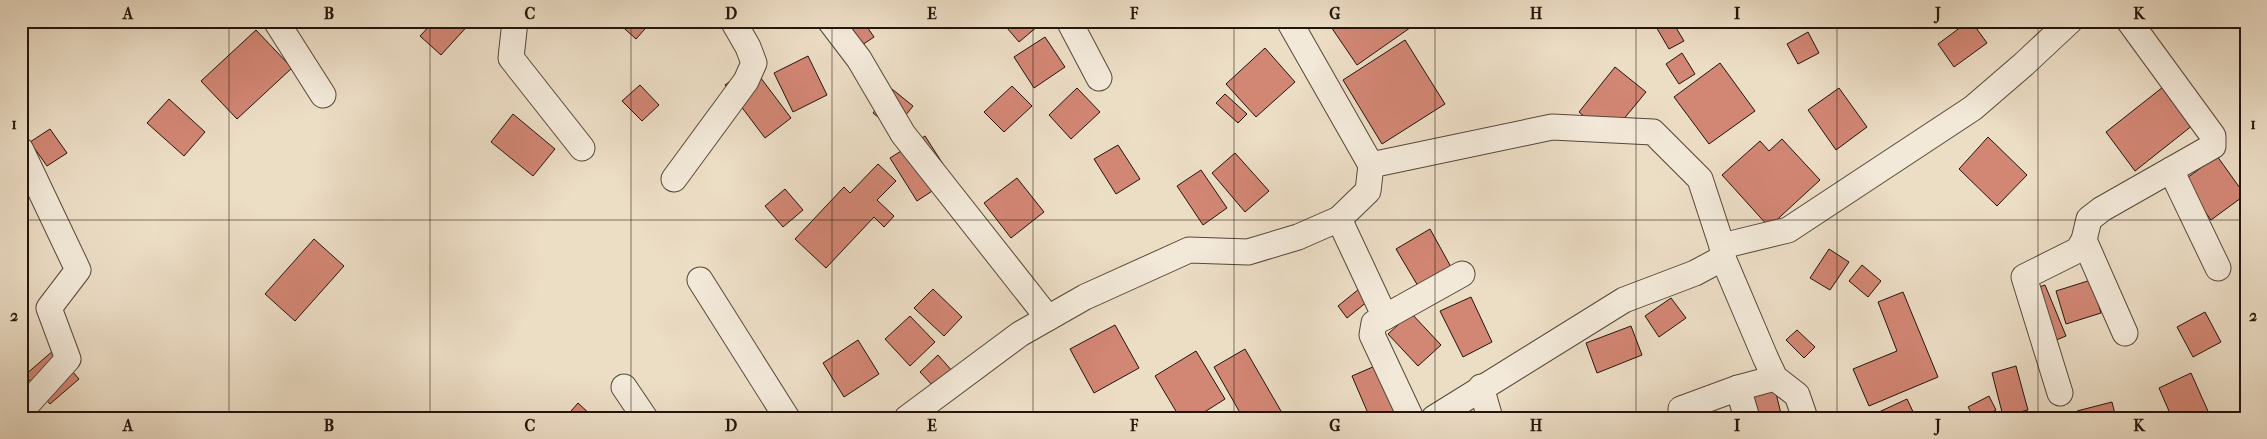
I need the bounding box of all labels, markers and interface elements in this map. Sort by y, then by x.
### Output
text: A [122,4,134,23]
text: B [324,4,334,23]
text: C [525,4,536,23]
text: D [725,4,737,23]
text: E [927,4,937,23]
text: F [1129,4,1139,23]
text: G [1329,4,1341,23]
text: H [1530,4,1543,23]
text: I [1734,4,1741,23]
text: J [1933,4,1941,24]
text: K [2133,4,2146,23]
text: 1 [11,114,17,133]
text: 1 [2250,114,2256,133]
text: 2 [10,306,18,325]
text: 2 [2249,306,2257,325]
text: A [122,416,134,435]
text: B [324,416,334,435]
text: C [525,416,536,435]
text: D [725,416,737,435]
text: E [927,416,937,435]
text: F [1129,416,1139,435]
text: G [1329,416,1341,435]
text: H [1530,416,1543,435]
text: I [1734,416,1741,435]
text: J [1933,416,1941,436]
text: K [2133,416,2146,435]

